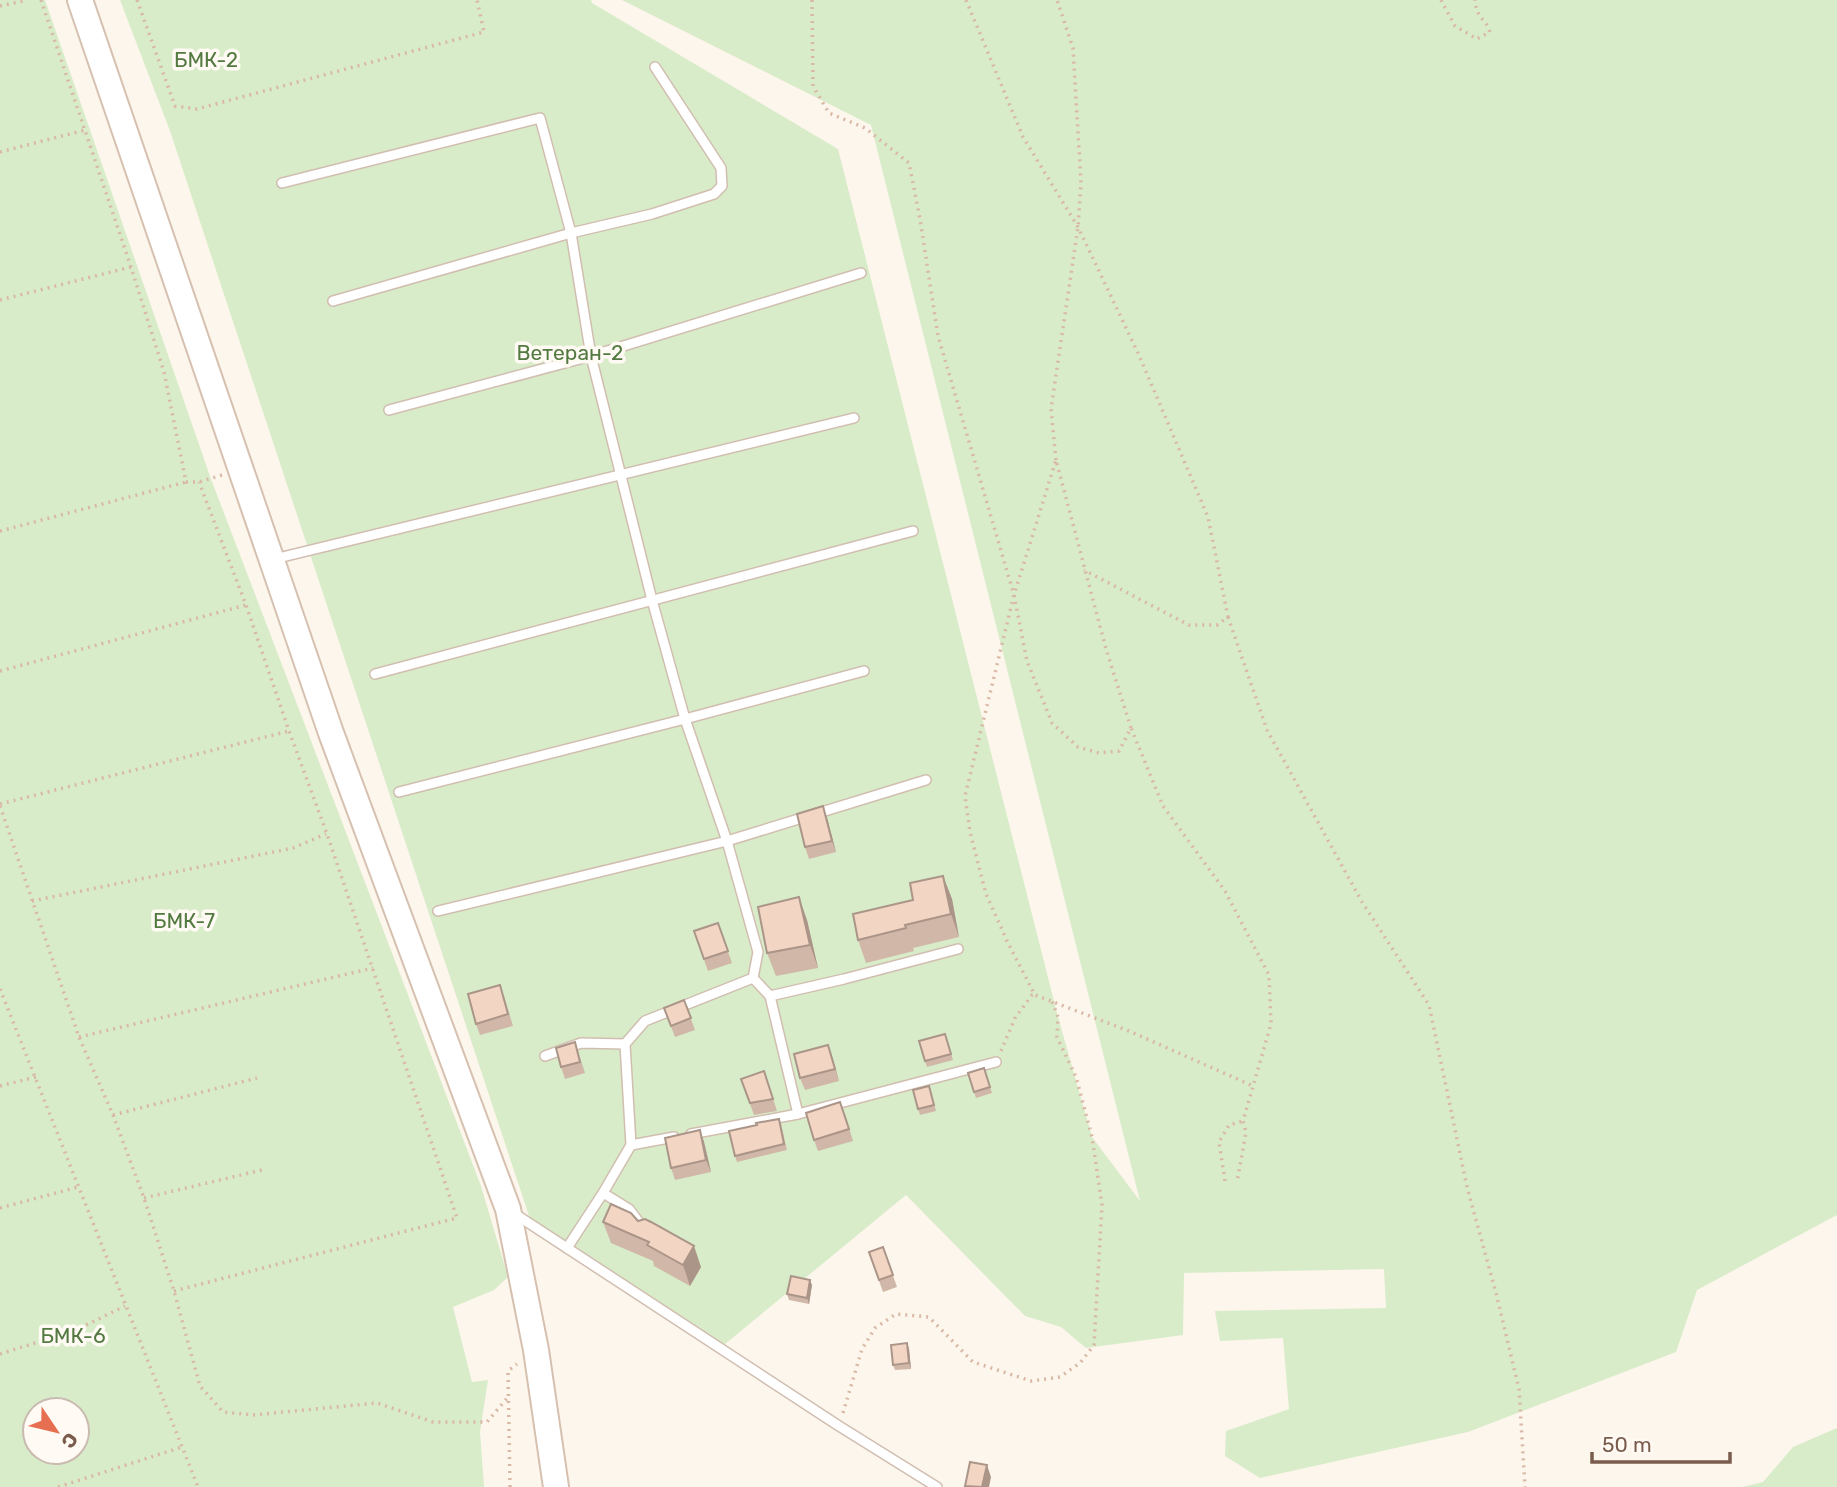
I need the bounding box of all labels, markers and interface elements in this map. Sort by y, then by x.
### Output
park label: БМК-2 [174,47,238,72]
park label: Ветеран-2 [517,340,623,365]
park label: БМК-7 [153,908,215,933]
park label: БМК-6 [40,1323,106,1348]
north arrow [21,1396,91,1466]
scale bar [1592,1420,1730,1464]
text: С [56,1428,83,1453]
text: 50 m [1602,1432,1652,1457]

